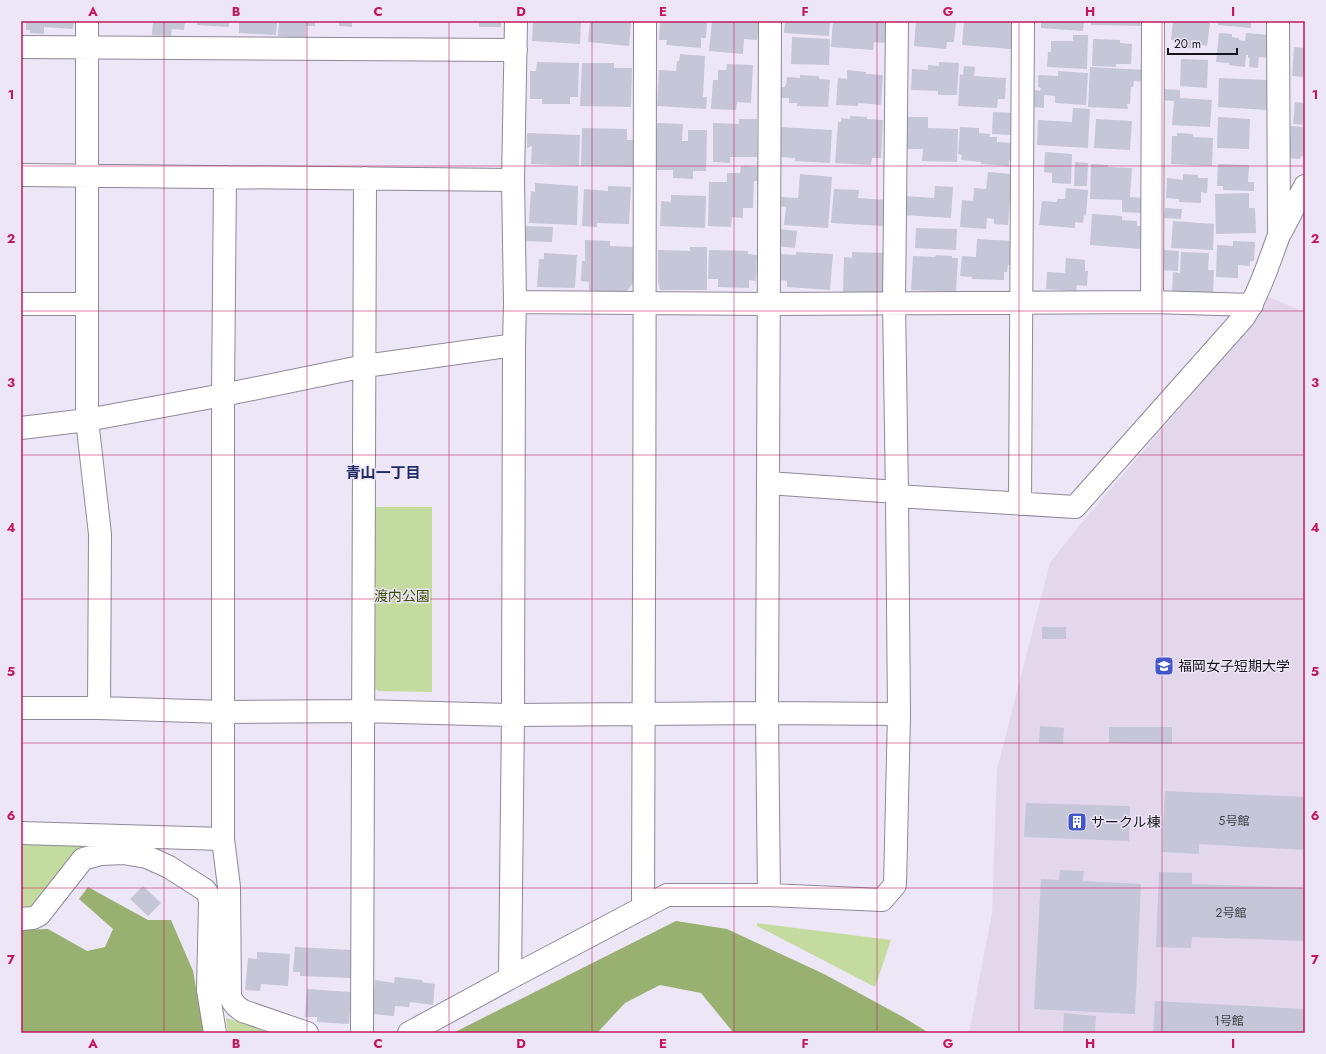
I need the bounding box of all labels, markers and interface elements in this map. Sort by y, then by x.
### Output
text: A [87,2,98,21]
text: B [232,2,241,21]
text: C [373,2,383,21]
text: D [516,2,526,21]
text: E [659,2,667,21]
text: F [801,2,809,21]
text: G [943,2,954,21]
text: H [1085,2,1095,21]
text: I [1231,2,1235,21]
scale bar [1168,30,1237,56]
text: 20 m [1174,35,1201,53]
text: 1 [8,85,14,104]
text: 1 [1312,85,1318,104]
text: 2 [7,229,15,248]
text: 2 [1311,229,1319,248]
text: 3 [7,373,15,392]
text: 3 [1311,373,1319,392]
district label: 青山一丁目 [345,462,421,484]
text: 4 [6,518,16,537]
text: 4 [1310,518,1320,537]
park label: 渡内公園 [374,586,430,606]
school or university icon: 福岡女子短期大学 [1153,655,1175,677]
place label: 福岡女子短期大学 [1178,656,1290,676]
text: 5 [7,662,15,681]
text: 5 [1311,662,1319,681]
text: 6 [7,806,16,825]
text: 6 [1311,806,1320,825]
building icon: サークル棟 [1066,811,1088,833]
place label: サークル棟 [1091,812,1161,832]
house number: 5号館 [1219,812,1249,830]
house number: 2号館 [1216,904,1246,922]
text: 7 [7,950,15,969]
text: 7 [1311,950,1319,969]
house number: 1号館 [1214,1012,1244,1030]
text: A [87,1034,98,1053]
text: B [232,1034,241,1053]
text: C [373,1034,383,1053]
text: D [516,1034,526,1053]
text: E [659,1034,667,1053]
text: F [801,1034,809,1053]
text: G [943,1034,954,1053]
text: H [1085,1034,1095,1053]
text: I [1231,1034,1235,1053]

